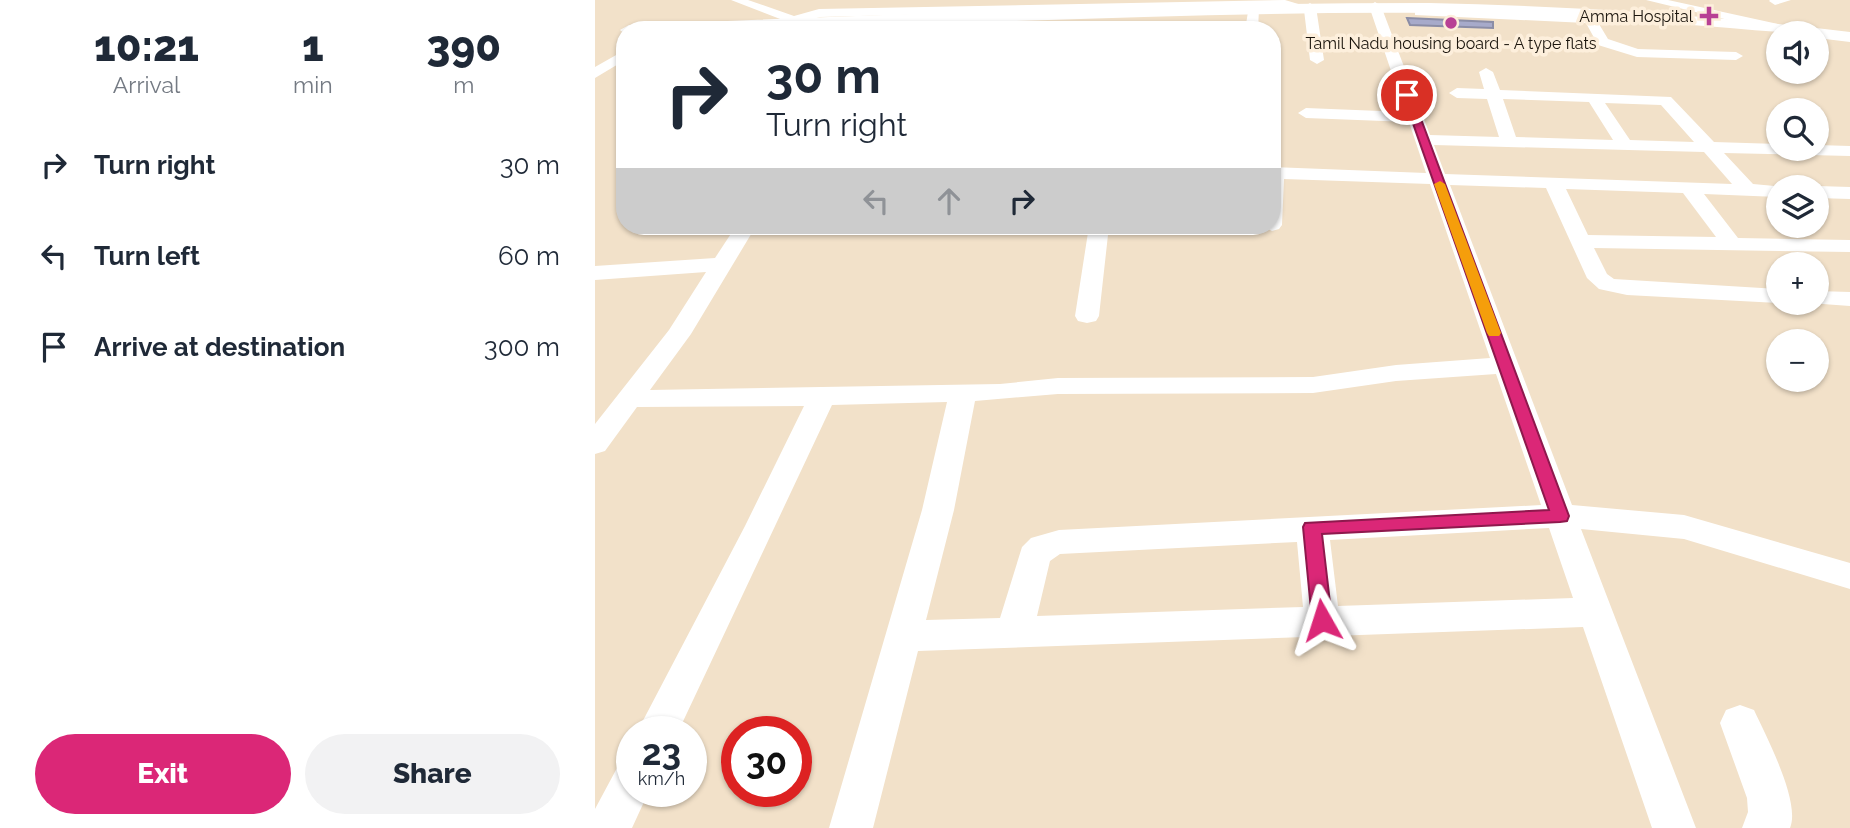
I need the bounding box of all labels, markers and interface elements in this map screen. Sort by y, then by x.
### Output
marker: Amma Hospital [1699,6,1719,26]
place label: Amma Hospital [1579,7,1694,26]
marker: Tamil Nadu housing board - A type flats [1443,15,1459,31]
map controls [1766,21,1829,392]
button: sound [1766,21,1829,84]
text: 10:21 [94,22,199,71]
text: 1 [302,22,324,71]
text: 390 [427,22,501,71]
place label: Tamil Nadu housing board - A type flats [1305,34,1597,53]
text: 30 m [766,47,881,104]
icon: right [651,49,742,140]
pin [1377,65,1437,125]
text: Arrival [113,71,180,98]
text: min [293,71,333,98]
text: m [453,71,474,98]
icon: arrive [1388,76,1426,114]
button: search [1766,98,1829,161]
text: Turn right [766,106,907,143]
icon: right [35,146,73,184]
text: Turn right [94,150,215,180]
text: 30 m [500,150,560,180]
button: layers [1766,175,1829,238]
icon: left [857,182,895,220]
icon: ahead [930,182,968,220]
icon: right [1003,182,1041,220]
icon: left [35,237,73,275]
text: Turn left [94,241,200,271]
text: 60 m [498,241,560,271]
button: + [1766,252,1829,315]
icon: arrive [35,328,73,366]
button: − [1766,329,1829,392]
text: Arrive at destination [94,332,345,362]
text: 300 m [484,332,560,362]
position arrow [1285,583,1359,657]
speed limit sign: 30 [721,716,812,807]
text: 23 [642,732,681,773]
button: Exit [35,734,291,814]
button: Share [305,734,560,814]
text: km/h [638,768,685,789]

